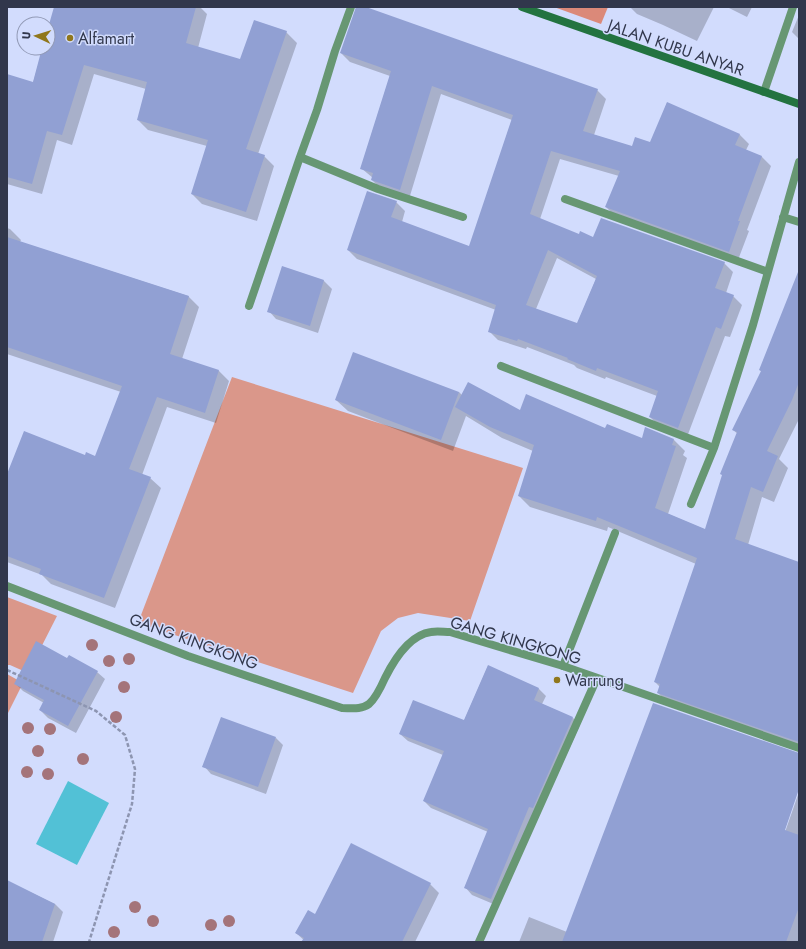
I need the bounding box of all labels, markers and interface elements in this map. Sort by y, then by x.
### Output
street label: JALAN KUBU ANYAR [603,13,747,82]
north arrow [16,16,56,56]
place label: Alfamart [78,27,134,50]
text: U [18,31,34,40]
marker: Alfamart [65,33,75,43]
street label: GANG KINGKONG [126,607,261,675]
street label: GANG KINGKONG [448,611,584,670]
place label: Warrung [565,669,624,692]
marker: Warrung [552,675,562,685]

